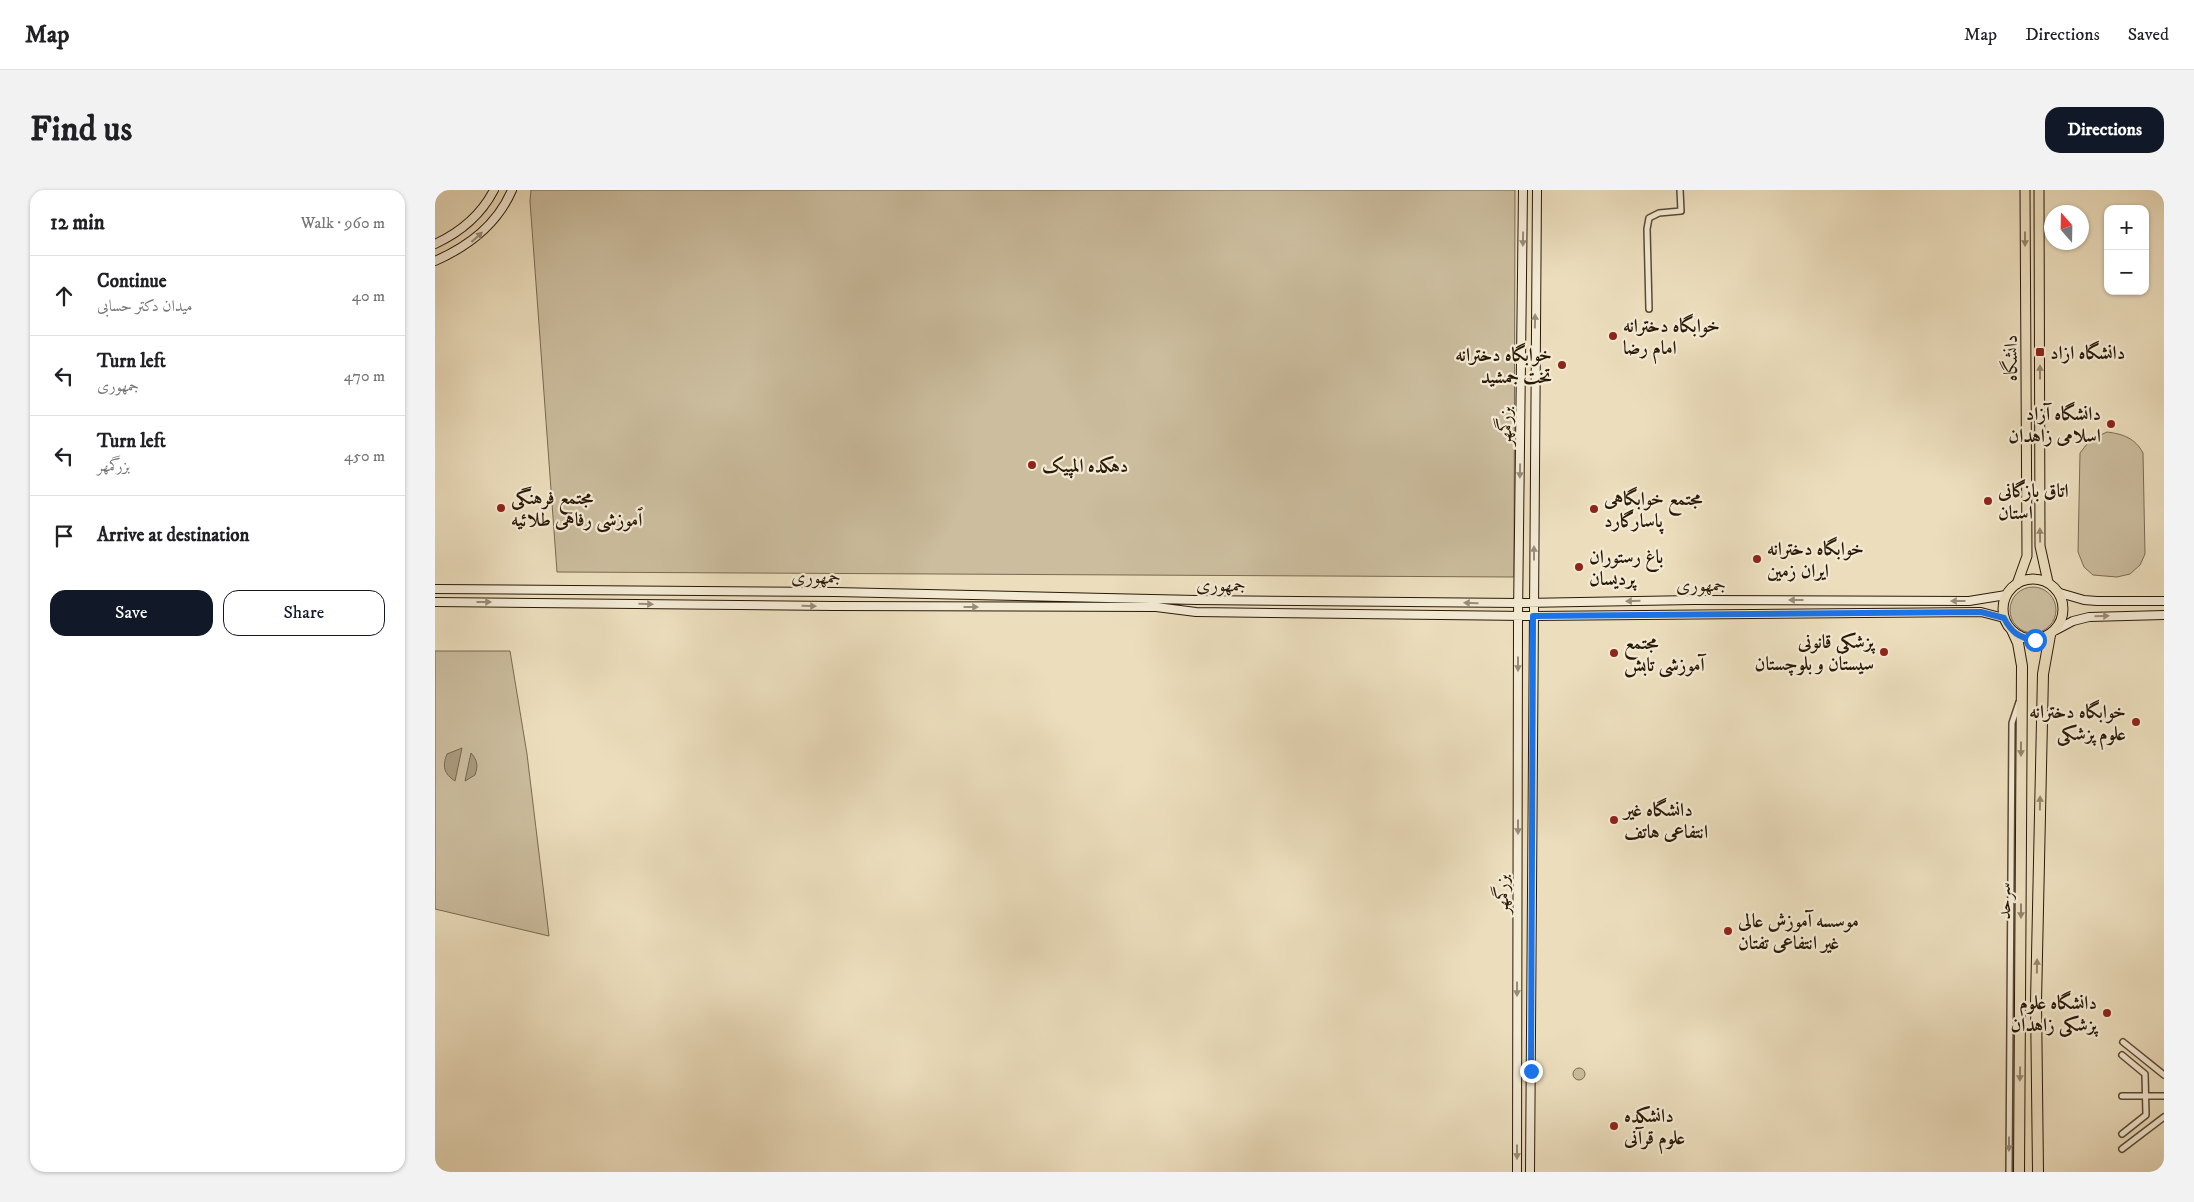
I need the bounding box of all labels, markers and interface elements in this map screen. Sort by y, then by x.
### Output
text: Map [25,20,69,50]
text: Map [1964,24,1997,46]
text: Directions [2025,24,2100,46]
text: Saved [2128,24,2169,46]
button: Directions [2045,107,2164,153]
text: Find us [30,108,132,152]
north arrow [2044,205,2089,250]
map controls [2104,205,2149,295]
button: + [2104,205,2149,250]
text: 12 min [50,210,105,236]
text: Walk · 960 m [301,213,385,233]
one-way arrow [471,231,483,243]
one-way arrow [1519,231,1527,247]
one-way arrow [2021,231,2029,247]
button: − [2104,250,2149,295]
text: Continue [97,270,167,293]
icon: ahead [50,282,78,310]
text: 40 m [352,286,385,306]
text: میدان دکتر حسابی [97,296,193,316]
one-way arrow [1532,313,1540,329]
place label: خوابگاه دخترانه امام رضا [1623,313,1720,365]
marker: خوابگاه دخترانه امام رضا [1607,330,1619,342]
street label: دانشگاه [1998,335,2023,381]
place label: دانشگاه ازاد [2050,340,2125,365]
place label: خوابگاه دخترانه تخت جمشید [1455,342,1552,389]
marker: دانشگاه ازاد [2034,346,2046,358]
text: Turn left [97,350,166,373]
marker: خوابگاه دخترانه تخت جمشید [1556,359,1568,371]
icon: left [50,362,78,390]
one-way arrow [2036,364,2044,380]
text: 470 m [344,366,385,386]
text: جمهوری [97,376,139,396]
place label: دانشگاه آزاد اسلامی زاهدان [2008,401,2101,448]
street label: بزرگمهر [1493,405,1517,448]
marker: دانشگاه آزاد اسلامی زاهدان [2105,418,2117,430]
text: Turn left [97,430,166,453]
icon: left [50,442,78,470]
text: 450 m [344,446,385,466]
place label: دهکده المپیک [1042,455,1128,479]
text: بزرگمهر [97,456,130,476]
marker: دهکده المپیک [1026,459,1038,471]
one-way arrow [1516,463,1524,479]
place label: اتاق بازگانی استان [1997,479,2069,525]
place label: مجتمع فرهنگی ٱموزشی رفاهی طلائیه [511,486,643,533]
place label: مجتمع خوابگاهی پاسارگارد [1603,486,1703,535]
marker: اتاق بازگانی استان [1982,495,1994,507]
marker: مجتمع فرهنگی ٱموزشی رفاهی طلائیه [495,502,507,514]
marker: مجتمع خوابگاهی پاسارگارد [1588,503,1600,515]
icon: arrive [50,522,78,550]
text: Arrive at destination [97,524,249,547]
one-way arrow [2036,526,2044,542]
place label: خوابگاه دخترانه ایران زمین [1767,536,1864,583]
one-way arrow [1530,545,1538,561]
place label: باغ رستوران پردیسان [1589,546,1664,591]
marker: خوابگاه دخترانه ایران زمین [1751,553,1763,565]
marker: باغ رستوران پردیسان [1573,561,1585,573]
street label: جمهوری [791,566,841,589]
street label: جمهوری [1196,574,1246,597]
street label: جمهوری [1676,574,1726,597]
button: Save [50,590,213,636]
button: Share [223,590,385,636]
one-way arrow [1787,596,1803,604]
one-way arrow [1625,597,1641,605]
one-way arrow [1950,597,1966,605]
one-way arrow [476,598,492,606]
one-way arrow [1463,599,1479,607]
one-way arrow [638,600,654,608]
one-way arrow [801,602,817,610]
one-way arrow [963,603,979,611]
one-way arrow [2094,612,2110,620]
route start [2024,629,2047,652]
place label: پزشکی قانونی سیستان و بلوچستان [1755,631,1875,676]
place label: مجتمع آموزشی تابش [1624,632,1707,678]
marker: پزشکی قانونی سیستان و بلوچستان [1878,646,1890,658]
marker: مجتمع آموزشی تابش [1608,647,1620,659]
one-way arrow [1514,657,1522,673]
place label: خوابگاه دخترانه علوم پزشکی [2029,699,2126,751]
marker: خوابگاه دخترانه علوم پزشکی [2130,716,2142,728]
one-way arrow [2017,741,2025,757]
one-way arrow [2037,795,2045,811]
place label: دانشگاه غیر انتفاعی هاتف [1622,797,1708,844]
marker: دانشگاه غیر انتفاعی هاتف [1608,814,1620,826]
one-way arrow [1514,819,1522,835]
street label: بزرگمهر [1490,874,1514,916]
street label: سرحد [1993,882,2016,920]
one-way arrow [2017,904,2025,920]
place label: موسسه آموزش عالی غیر انتفاعی تفتان [1737,909,1859,955]
marker: موسسه آموزش عالی غیر انتفاعی تفتان [1722,925,1734,937]
one-way arrow [2033,958,2041,974]
one-way arrow [1513,982,1521,998]
place label: دانشگاه علوم پزشکی زاهدان [2010,990,2098,1037]
marker: دانشگاه علوم پزشکی زاهدان [2101,1007,2113,1019]
route end [1520,1060,1543,1083]
one-way arrow [2016,1066,2024,1082]
place label: دانشکده علوم قرآنی [1623,1105,1685,1155]
marker: دانشکده علوم قرآنی [1608,1120,1620,1132]
one-way arrow [2005,1136,2013,1152]
one-way arrow [1513,1144,1521,1160]

